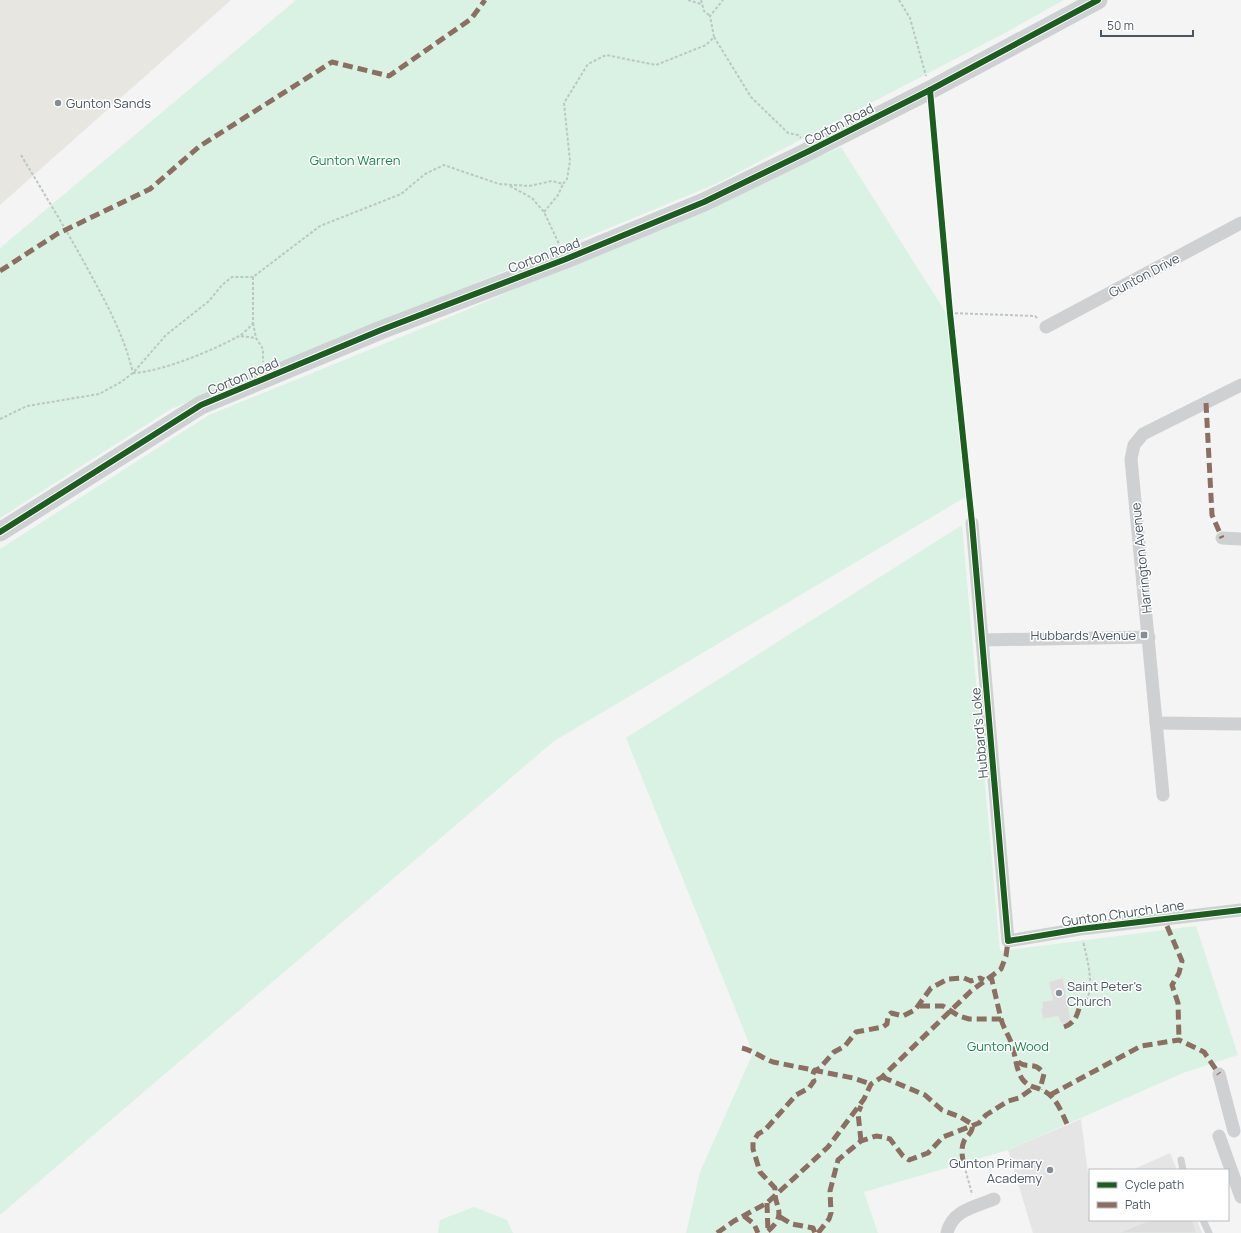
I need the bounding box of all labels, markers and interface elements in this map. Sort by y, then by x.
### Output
scale bar [1101,12,1193,38]
text: 50 m [1107,17,1134,34]
place label: Gunton Sands [66,94,151,112]
marker: Gunton Sands [53,98,63,108]
street label: Corton Road [801,99,877,149]
park label: Gunton Warren [310,151,400,169]
street label: Corton Road [506,233,582,277]
street label: Gunton Drive [1105,249,1183,301]
street label: Corton Road [205,353,281,399]
street label: Harrington Avenue [1126,501,1156,614]
place label: Hubbards Avenue [1031,626,1136,644]
marker: Hubbards Avenue [1139,630,1149,640]
street label: Hubbard's Loke [966,686,992,779]
street label: Gunton Church Lane [1061,895,1186,931]
place label: Saint Peter's Church [1067,977,1142,1010]
marker: Saint Peter's Church [1054,988,1064,998]
park label: Gunton Wood [967,1037,1049,1055]
place label: Gunton Primary Academy [949,1154,1042,1187]
marker: Gunton Primary Academy [1045,1165,1055,1175]
legend [1089,1169,1229,1221]
text: Cycle path [1125,1176,1184,1193]
text: Path [1125,1196,1151,1213]

